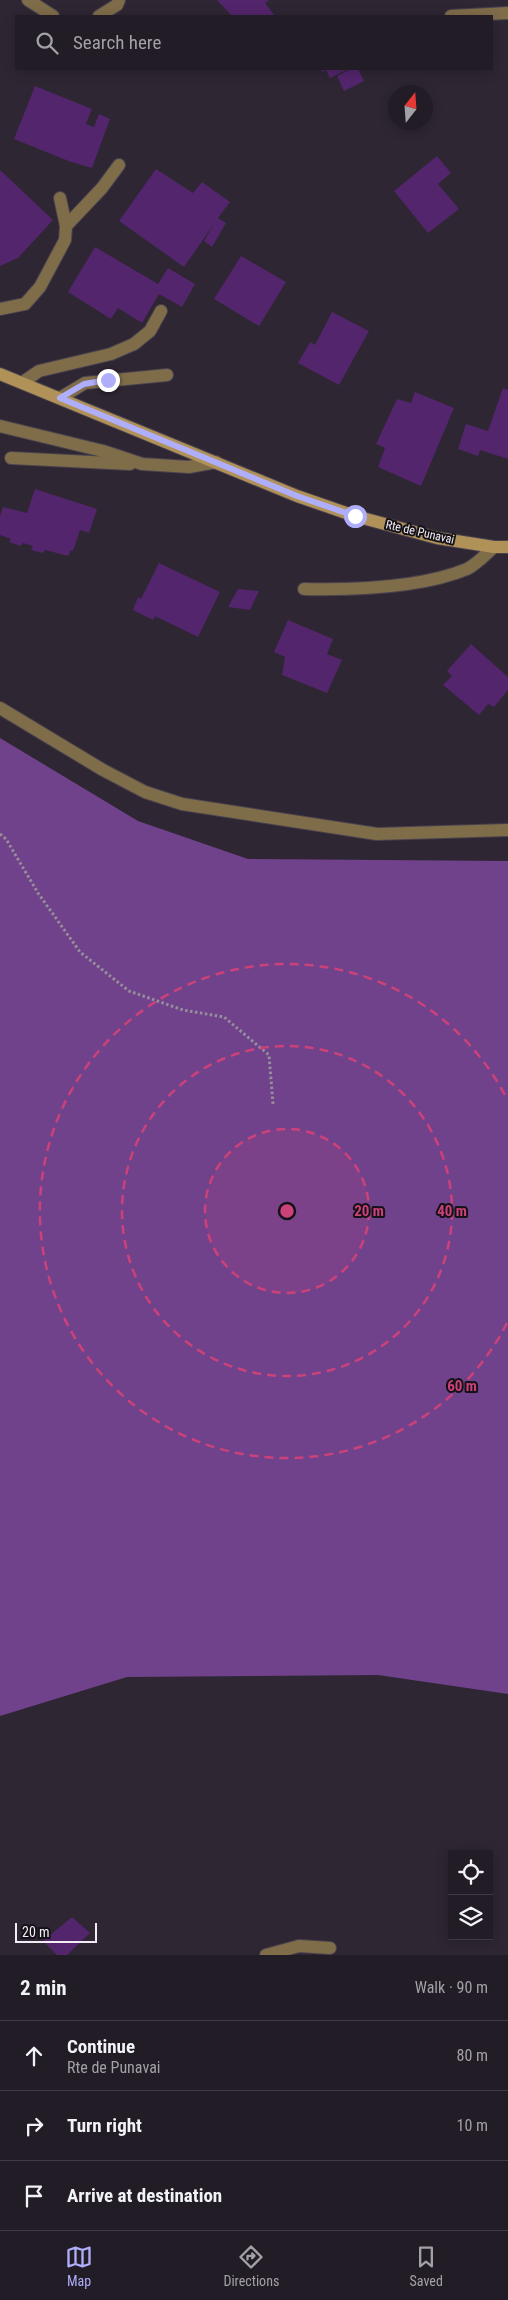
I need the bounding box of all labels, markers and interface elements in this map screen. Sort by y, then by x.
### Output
search box [15,15,493,70]
icon: search [33,29,61,57]
text: Search here [73,31,161,54]
north arrow [388,85,433,130]
route end [97,369,120,392]
route start [344,505,367,528]
street label: Rte de Punavai [384,517,456,547]
centre of rings [278,1202,296,1220]
text: 20 m [354,1202,384,1220]
text: 40 m [437,1202,467,1220]
text: 60 m [447,1377,477,1395]
map controls [448,1850,493,1940]
button: locate [448,1850,493,1895]
button: layers [448,1895,493,1940]
scale bar [15,1920,98,1943]
text: 20 m [22,1924,50,1940]
text: 2 min [20,1976,67,2000]
text: Walk · 90 m [415,1978,488,1997]
text: Continue [67,2035,135,2058]
icon: ahead [20,2042,48,2070]
text: 80 m [456,2046,488,2065]
text: Rte de Punavai [67,2058,160,2077]
icon: right [20,2112,48,2140]
text: Turn right [67,2114,142,2137]
text: 10 m [456,2116,488,2135]
icon: arrive [20,2182,48,2210]
text: Arrive at destination [67,2184,222,2207]
tab: Map [65,2243,93,2289]
tab: Directions [223,2243,279,2289]
tab: Saved [410,2243,443,2289]

